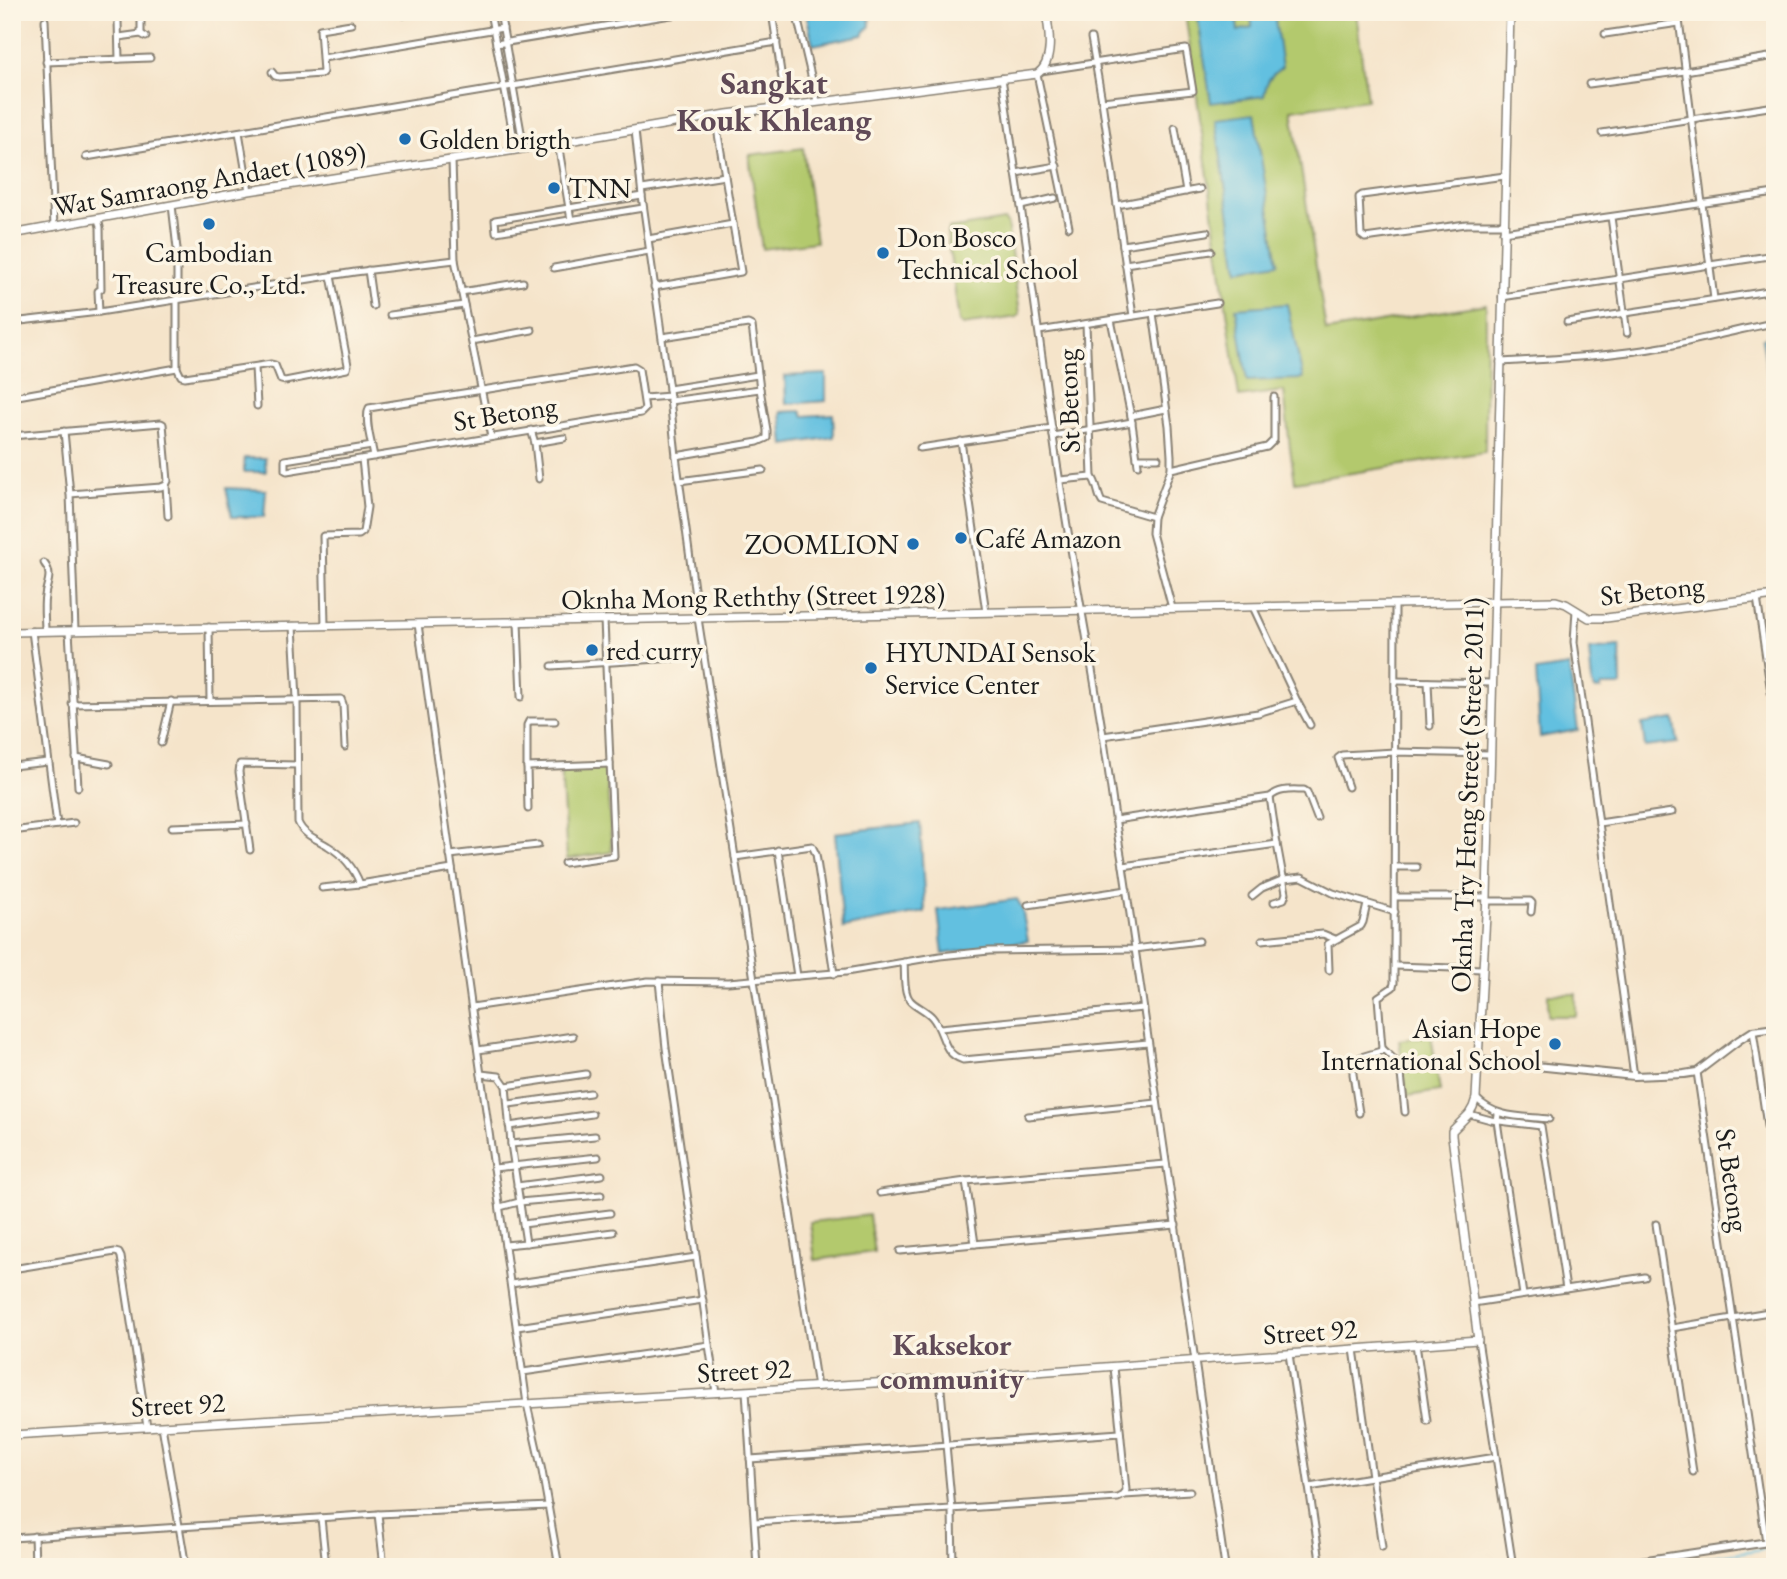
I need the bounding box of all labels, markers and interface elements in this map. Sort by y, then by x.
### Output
district label: Sangkat Kouk Khleang [677,62,872,141]
place label: Golden brigth [419,121,571,157]
marker: Golden brigth [397,131,413,147]
street label: Wat Samraong Andaet (1089) [50,134,368,224]
place label: TNN [568,170,631,206]
marker: TNN [546,180,562,196]
marker: Cambodian Treasure Co., Ltd. [201,216,217,232]
place label: Don Bosco Technical School [897,219,1079,287]
place label: Cambodian Treasure Co., Ltd. [112,234,306,302]
marker: Don Bosco Technical School [875,245,891,261]
street label: St Betong [1048,347,1088,454]
street label: St Betong [451,387,560,439]
place label: Café Amazon [975,520,1122,556]
place label: ZOOMLION [745,526,899,562]
marker: Café Amazon [953,530,969,546]
marker: ZOOMLION [905,536,921,552]
street label: St Betong [1598,567,1707,613]
street label: Oknha Mong Reththy (Street 1928) [561,575,945,617]
street label: Oknha Try Heng Street (Street 2011) [1442,597,1492,993]
place label: red curry [606,632,704,668]
place label: HYUNDAI Sensok Service Center [885,634,1097,702]
marker: red curry [584,642,600,658]
marker: HYUNDAI Sensok Service Center [863,660,879,676]
place label: Asian Hope International School [1321,1010,1541,1078]
marker: Asian Hope International School [1547,1036,1563,1052]
street label: St Betong [1708,1126,1758,1235]
street label: Street 92 [1262,1310,1359,1352]
district label: Kaksekor community [880,1325,1024,1398]
street label: Street 92 [696,1350,792,1390]
street label: Street 92 [130,1384,226,1424]

